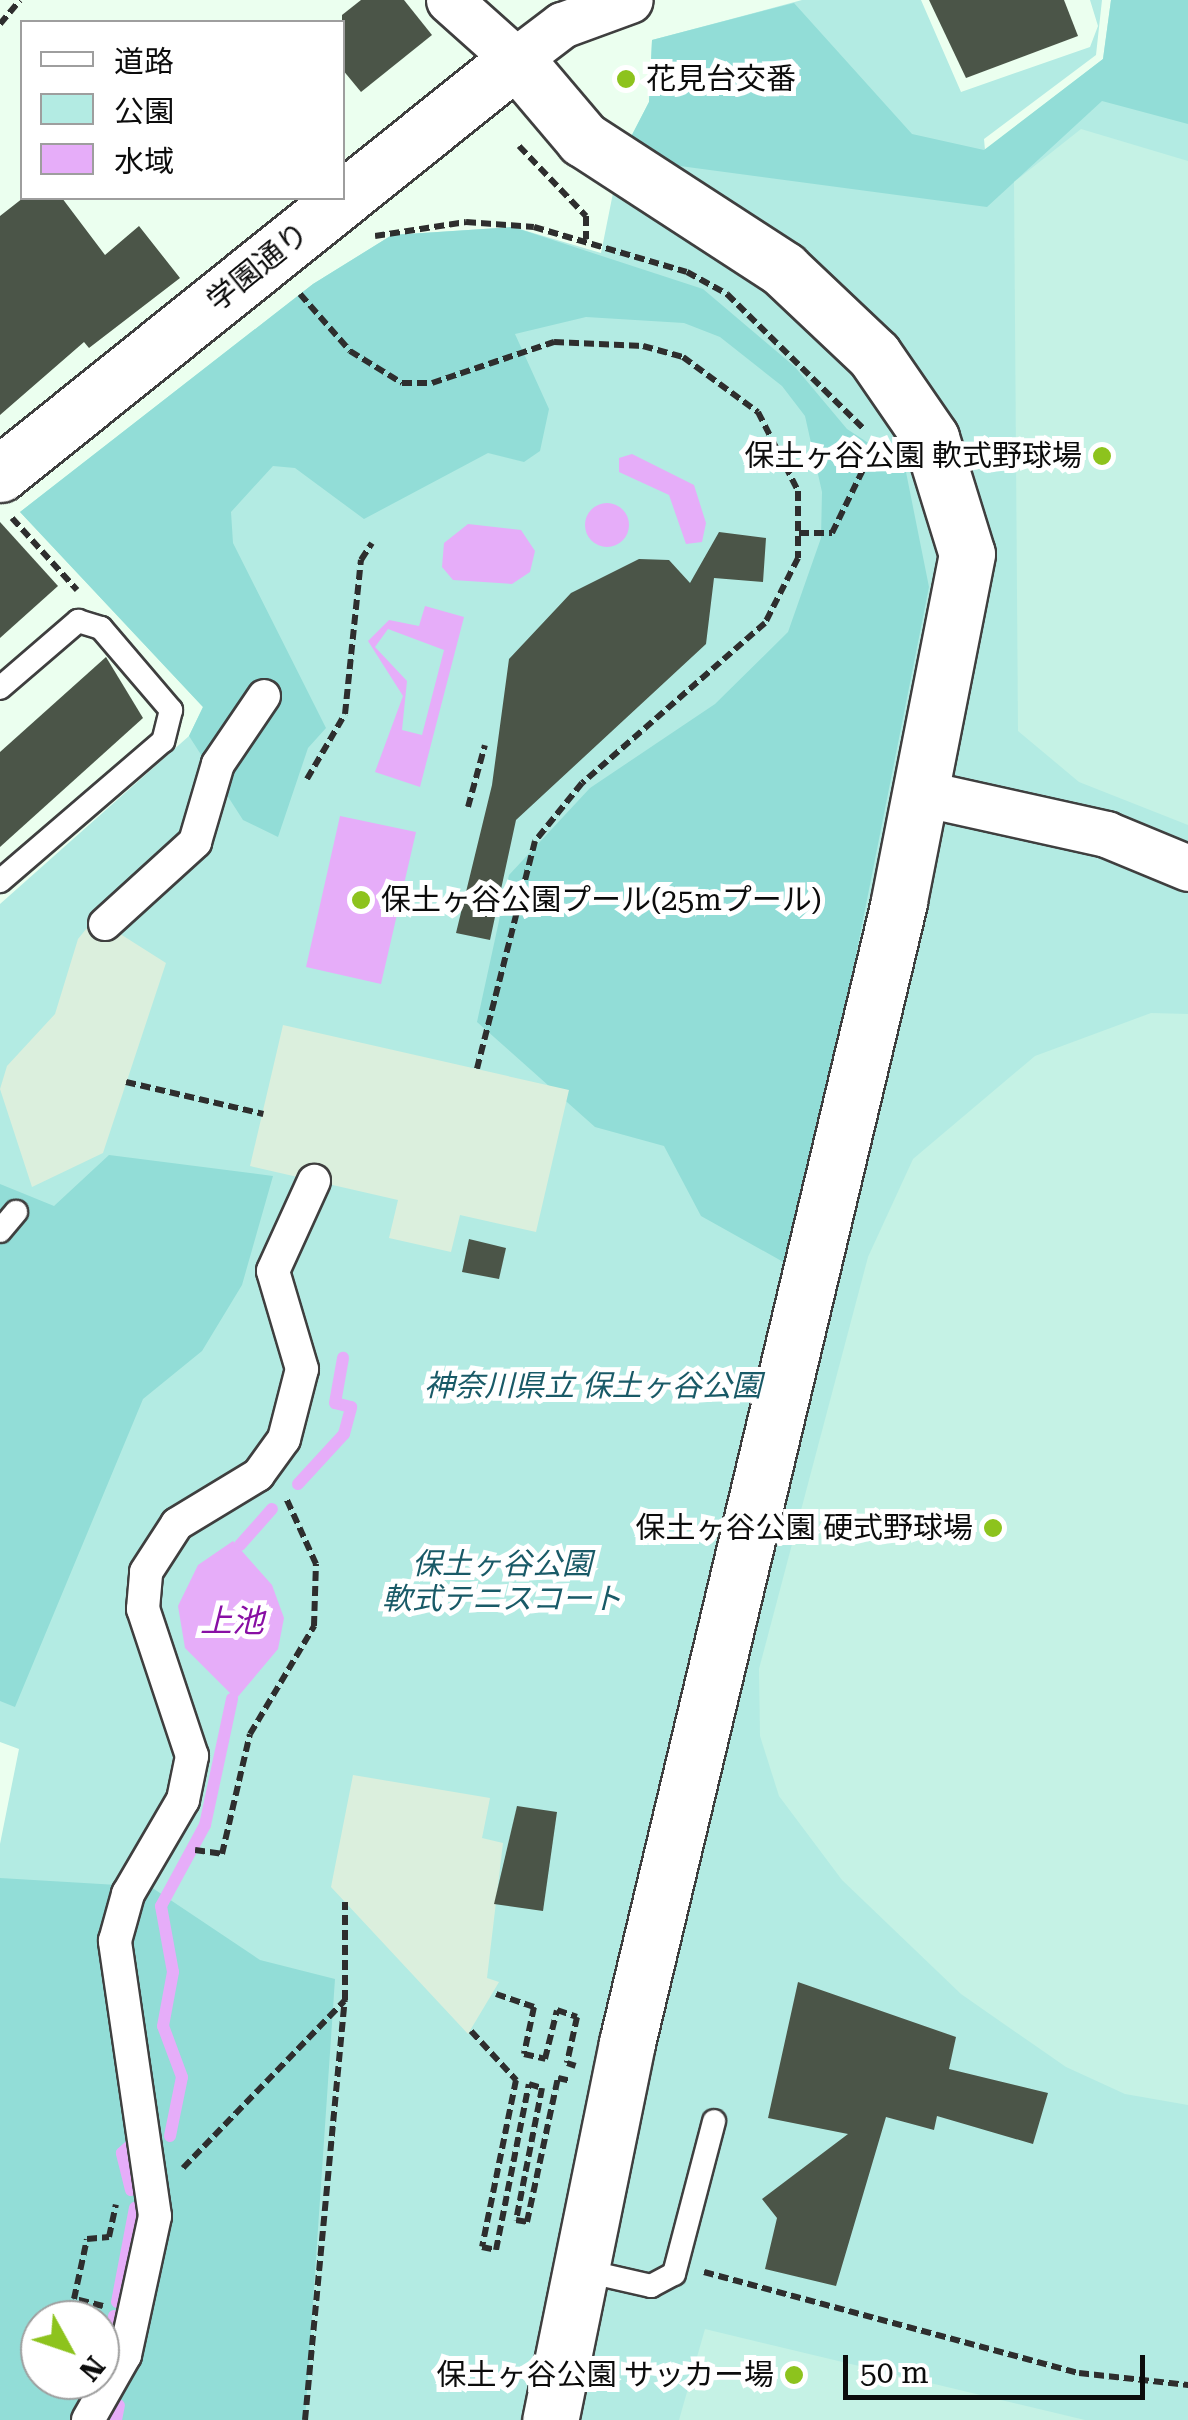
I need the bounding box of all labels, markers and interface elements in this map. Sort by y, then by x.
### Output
legend [20,20,345,200]
text: 道路 [114,44,174,79]
place label: 花見台交番 [646,61,796,97]
marker: 花見台交番 [615,68,637,90]
text: 公園 [114,94,174,129]
text: 水域 [114,144,174,179]
street label: 学園通り [200,215,316,319]
place label: 保土ヶ谷公園 軟式野球場 [744,438,1082,474]
marker: 保土ヶ谷公園 軟式野球場 [1091,445,1113,467]
place label: 保土ヶ谷公園プール(25mプール) [381,882,822,918]
marker: 保土ヶ谷公園プール(25mプール) [350,889,372,911]
park label: 神奈川県立 保土ヶ谷公園 [424,1368,762,1404]
place label: 保土ヶ谷公園 硬式野球場 [635,1510,973,1546]
marker: 保土ヶ谷公園 硬式野球場 [982,1517,1004,1539]
park label: 保土ヶ谷公園 軟式テニスコート [382,1546,622,1616]
water label: 上池 [200,1602,264,1640]
north arrow [20,2300,120,2400]
scale bar [848,2335,1150,2397]
text: N [72,2349,111,2387]
text: 50 m [860,2355,929,2390]
place label: 保土ヶ谷公園 サッカー場 [436,2357,774,2393]
marker: 保土ヶ谷公園 サッカー場 [783,2364,805,2386]

